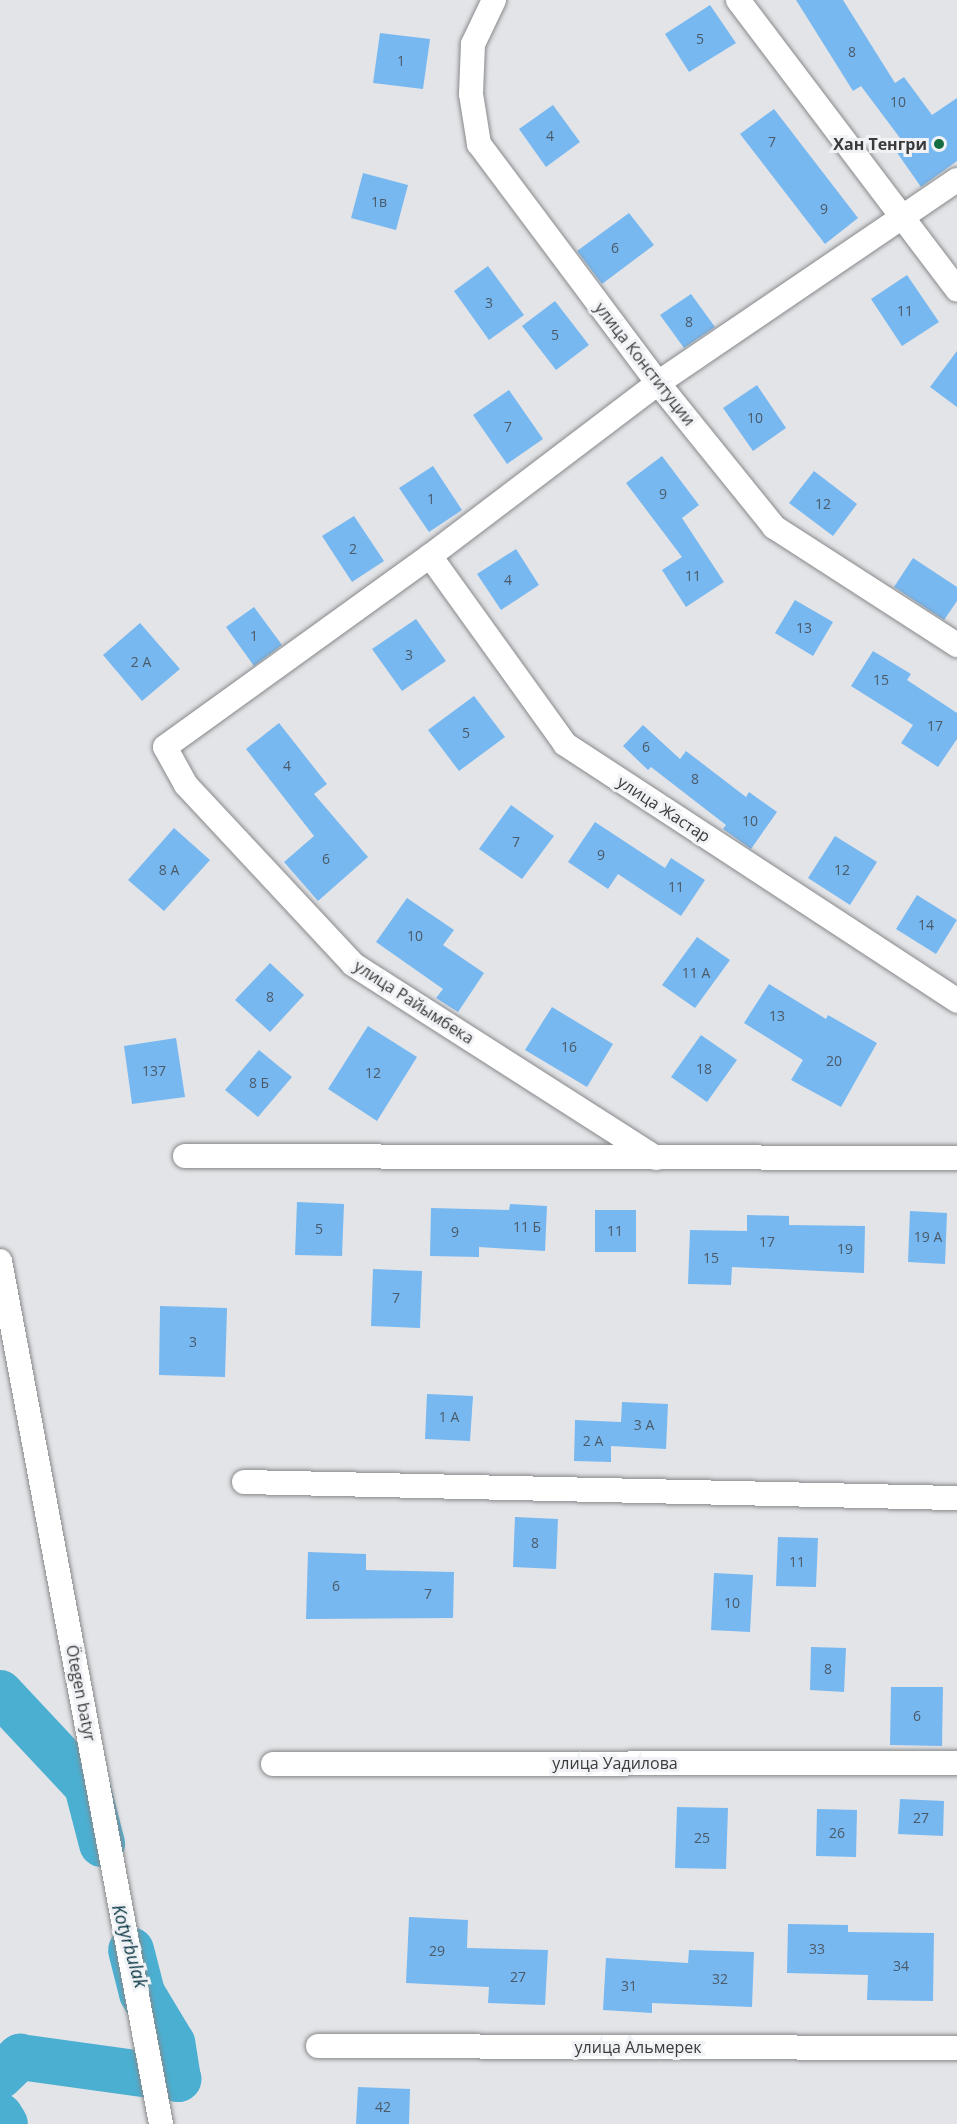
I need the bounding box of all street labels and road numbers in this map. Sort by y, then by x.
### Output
street label: улица Конституции [591,299,699,429]
street label: улица Жастар [614,772,714,846]
street label: улица Райымбека [351,956,477,1048]
street label: Ötegen batyr [62,1643,100,1743]
street label: улица Уадилова [552,1753,678,1773]
street label: улица Альмерек [575,2037,701,2057]

